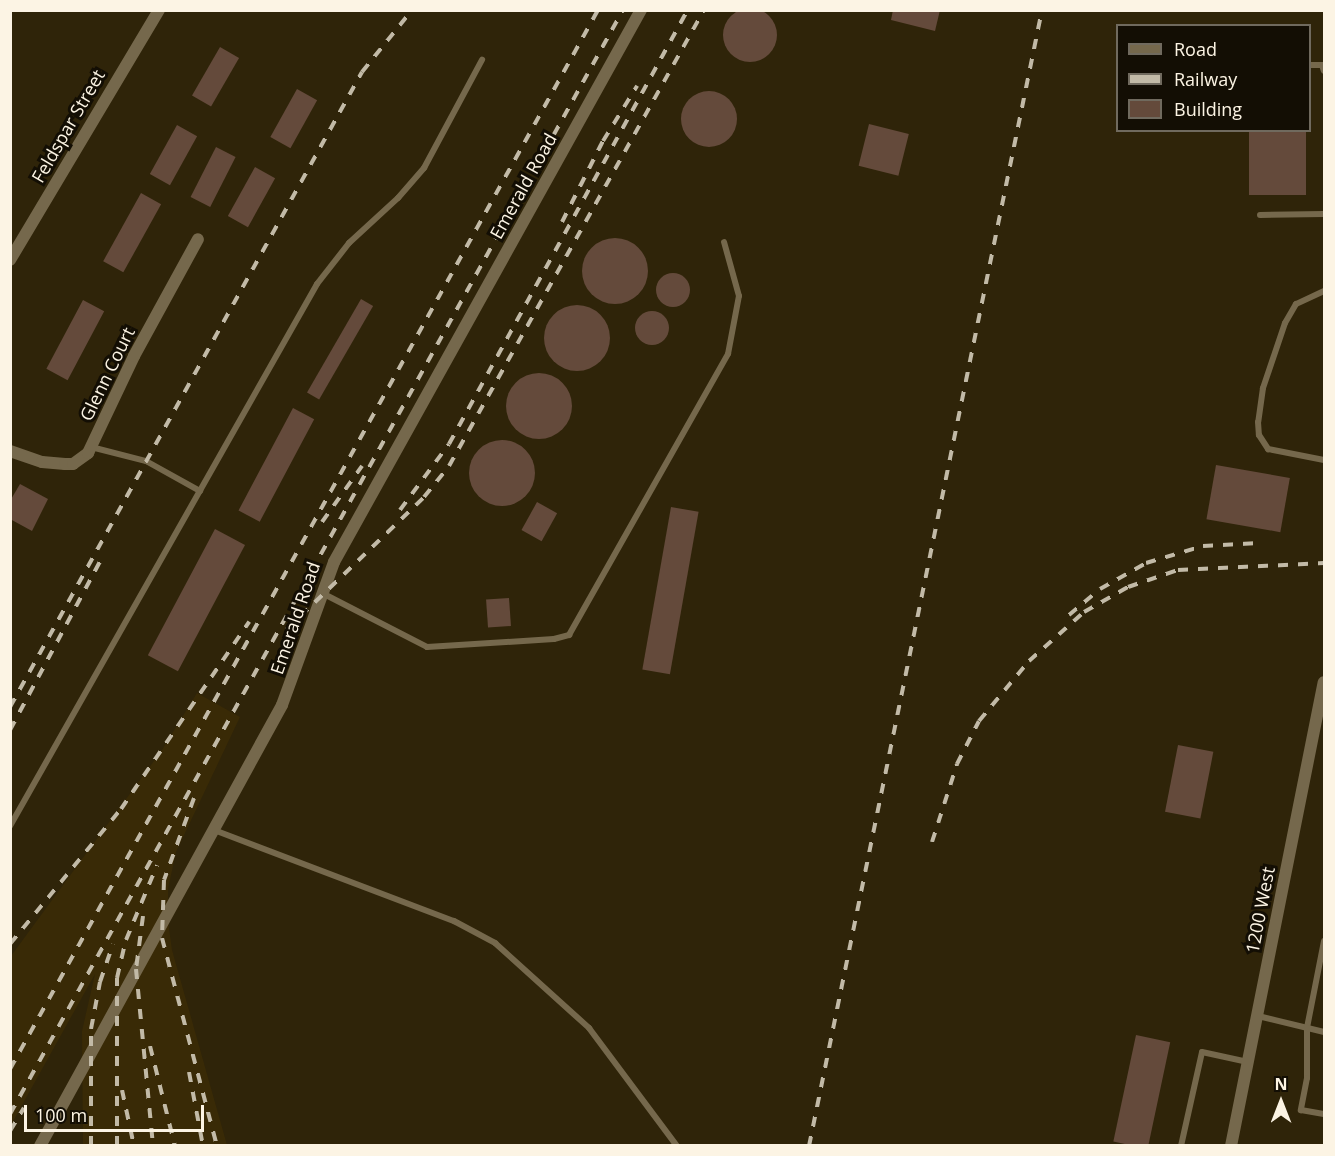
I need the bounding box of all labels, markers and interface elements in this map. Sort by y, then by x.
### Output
legend [1116,24,1311,132]
text: Road [1174,37,1217,61]
street label: Feldspar Street [27,66,109,186]
text: Railway [1174,67,1237,91]
text: Building [1174,97,1242,121]
street label: Emerald Road [485,129,561,243]
street label: Glenn Court [75,324,139,424]
street label: Emerald Road [266,559,324,677]
street label: 1200 West [1241,865,1279,955]
north arrow [1251,1072,1311,1132]
text: N [1274,1073,1288,1095]
scale bar [27,1093,207,1131]
text: 100 m [35,1103,87,1127]

